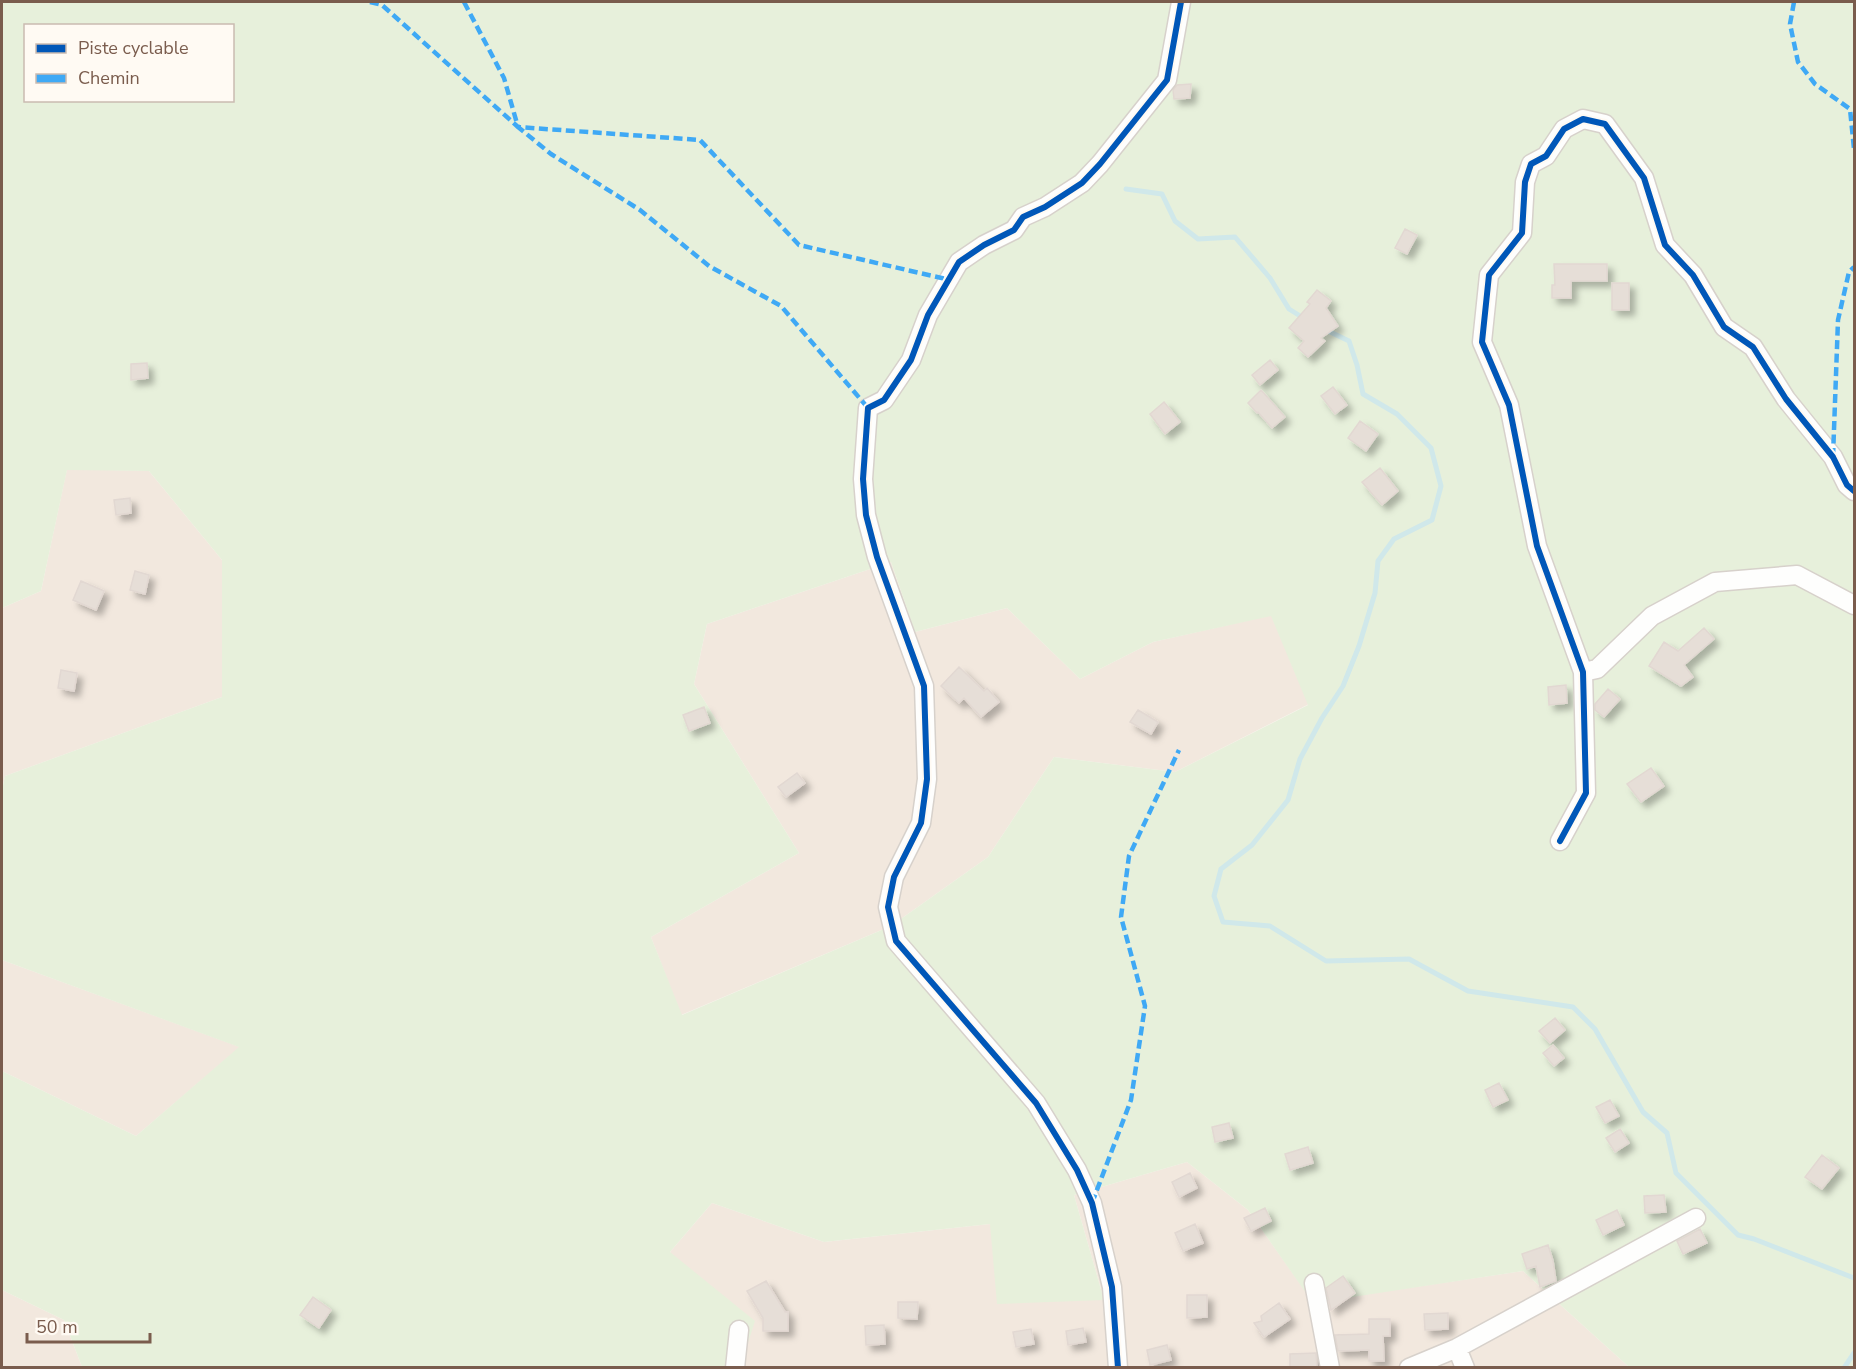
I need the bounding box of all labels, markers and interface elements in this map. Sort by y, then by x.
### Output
legend [24,24,234,102]
text: Piste cyclable [78,36,189,60]
text: Chemin [78,66,140,90]
scale bar [27,1306,150,1344]
text: 50 m [36,1315,78,1339]

